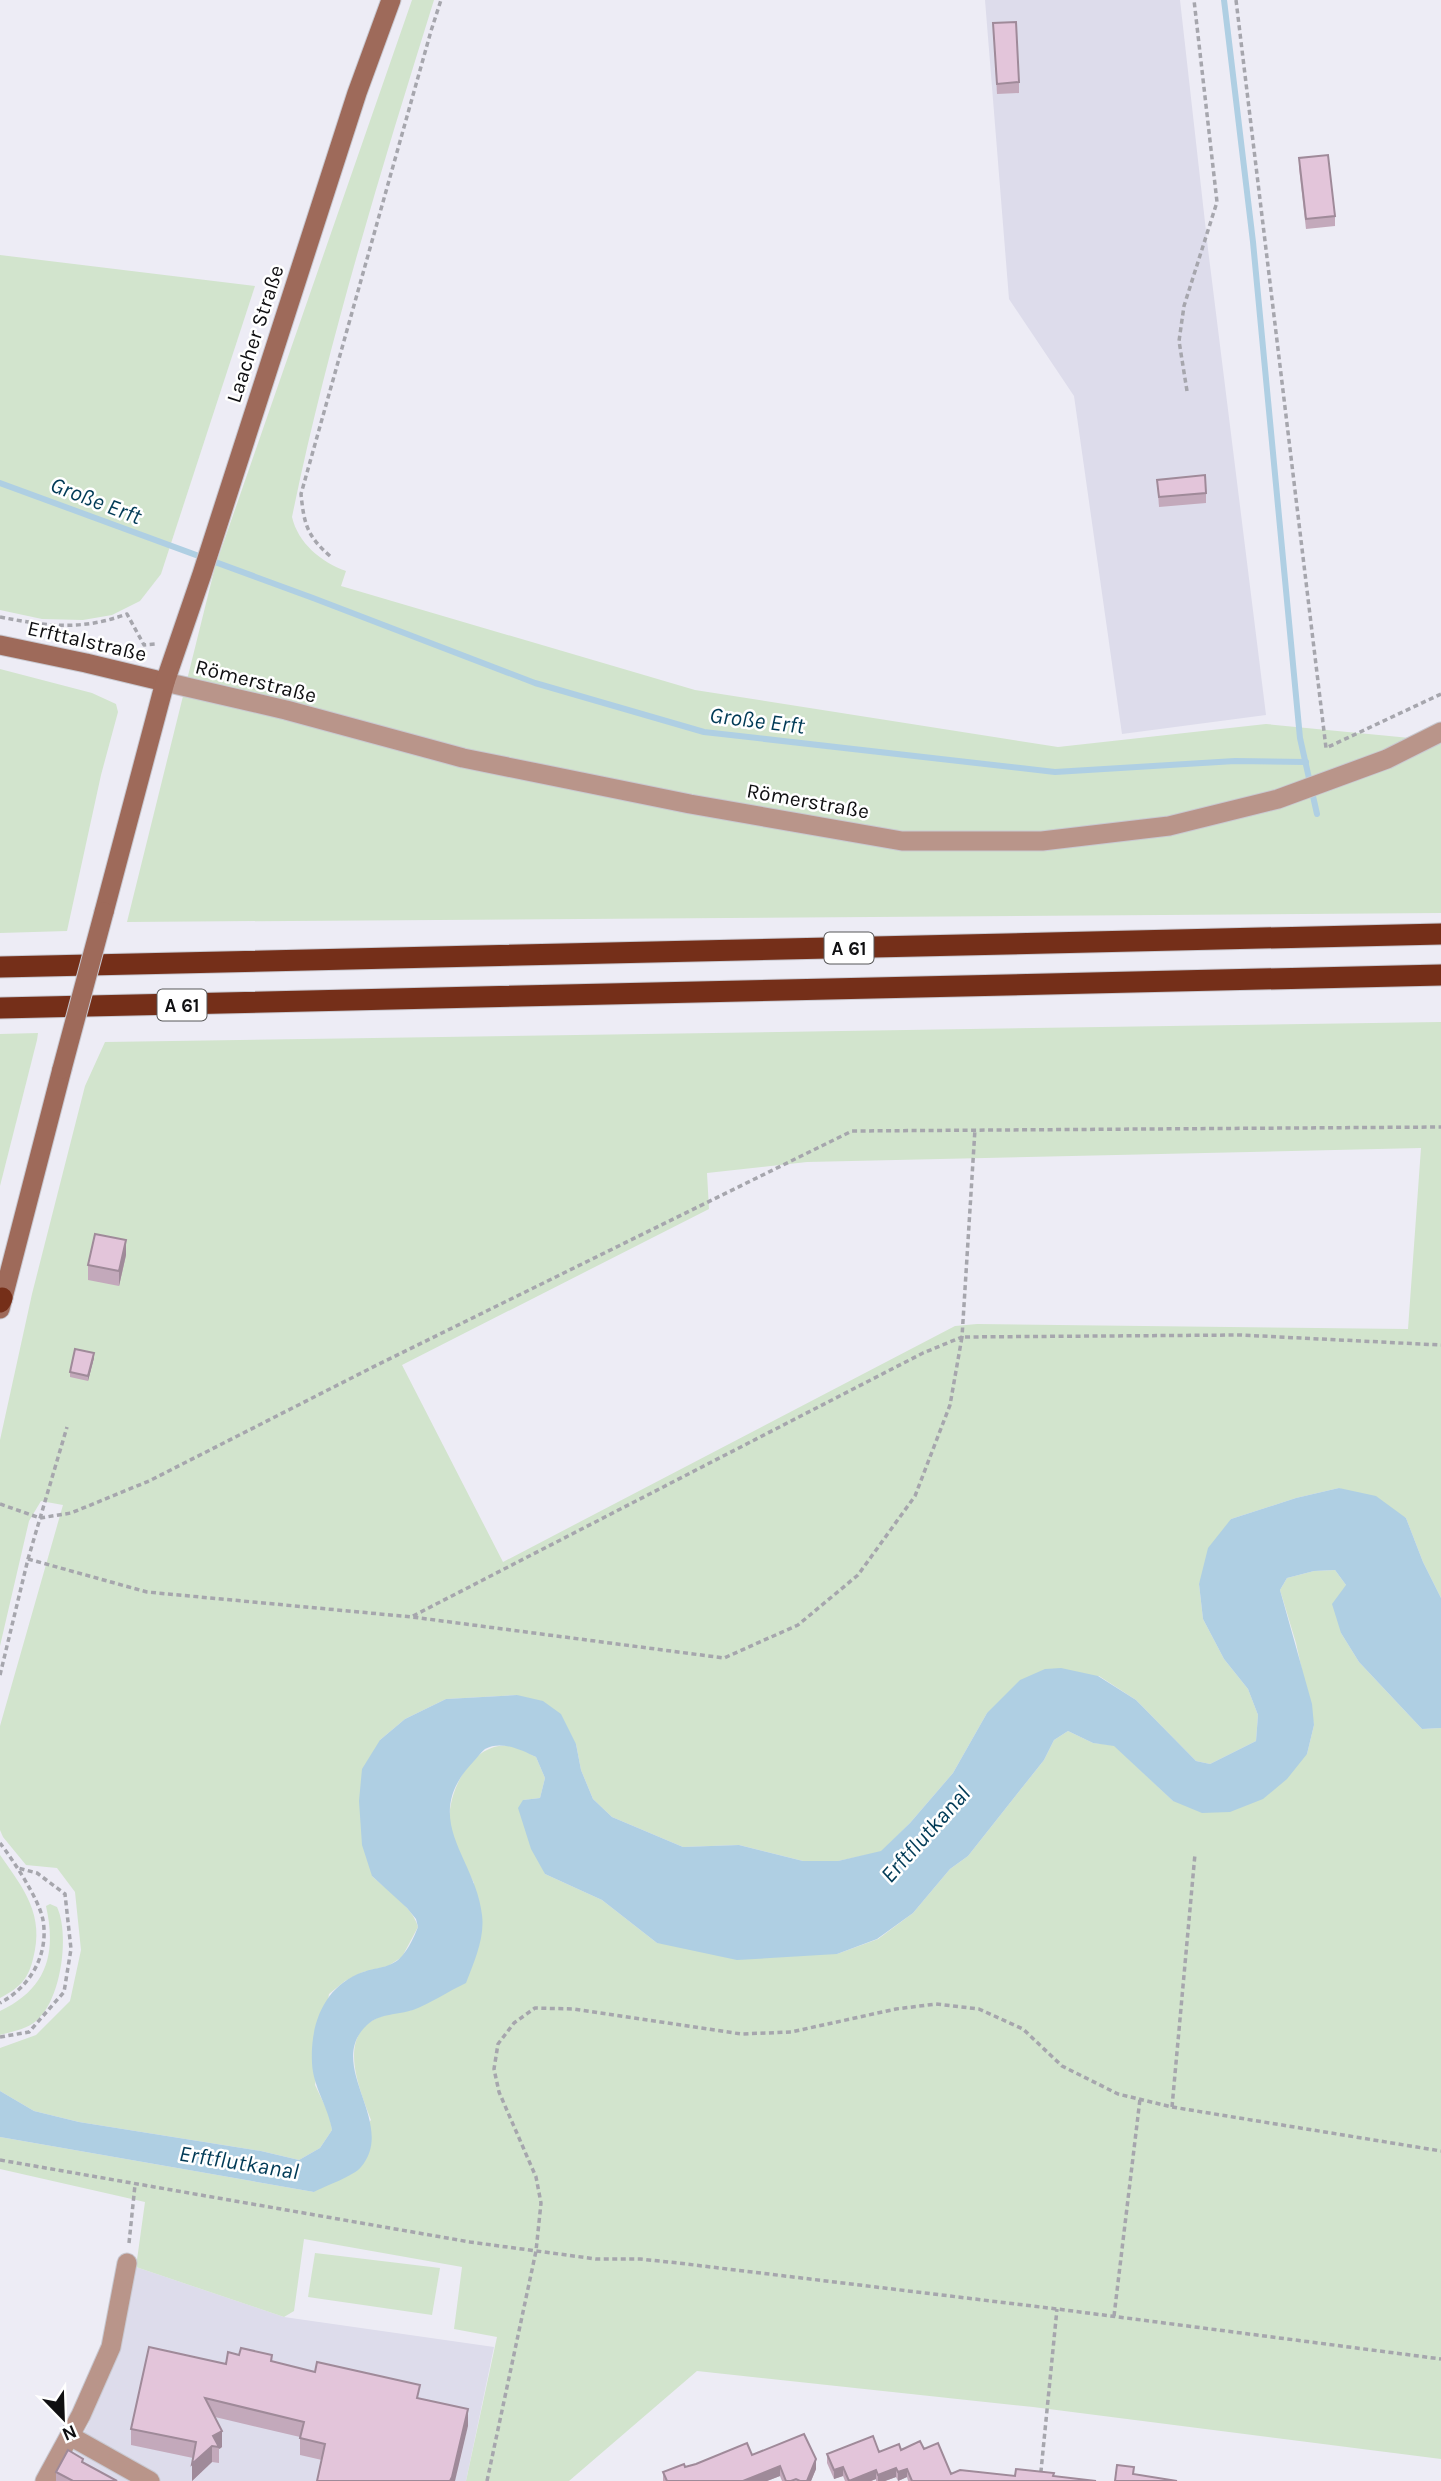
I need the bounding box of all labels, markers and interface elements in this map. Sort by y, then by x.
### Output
street label: Laacher Straße [221,262,289,406]
water label: Große Erft [46,471,146,531]
street label: Erfttalstraße [25,616,149,666]
street label: Römerstraße [193,654,319,708]
water label: Große Erft [708,701,807,740]
street label: Römerstraße [745,778,871,824]
road number: A 61 [824,932,874,964]
road number: A 61 [158,990,206,1021]
water label: Erftflutkanal [875,1780,976,1888]
water label: Erftflutkanal [177,2140,301,2185]
north arrow [28,2383,98,2453]
text: N [59,2420,80,2446]

